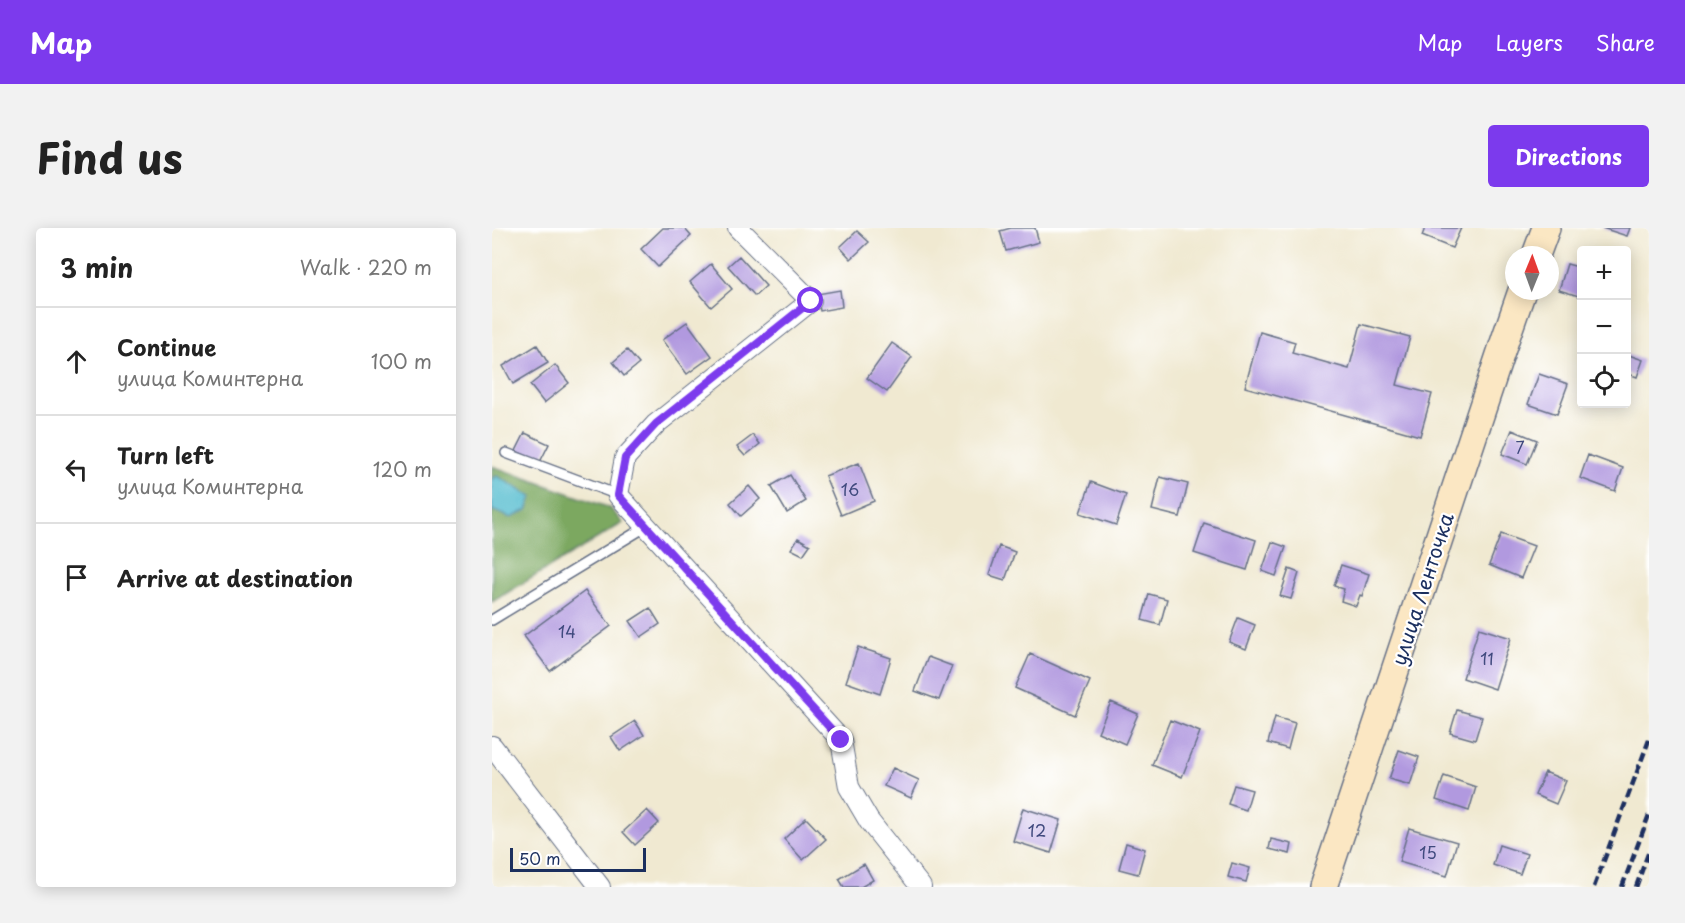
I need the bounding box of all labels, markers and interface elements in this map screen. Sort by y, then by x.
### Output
text: Map [30,21,92,64]
text: Map [1418,26,1462,58]
text: Layers [1495,26,1563,58]
text: Share [1596,26,1655,58]
text: Find us [36,125,183,188]
button: Directions [1488,125,1649,187]
north arrow [1505,246,1559,300]
map controls [1577,246,1631,408]
button: + [1577,246,1631,300]
text: 3 min [60,248,133,287]
text: Walk · 220 m [300,252,432,282]
route start [797,287,823,313]
button: − [1577,300,1631,354]
text: Continue [117,330,216,363]
icon: ahead [60,345,93,378]
text: 100 m [371,346,432,376]
button: locate [1577,354,1631,408]
text: улица Коминтерна [117,363,303,393]
house number: 7 [1515,435,1525,459]
text: Turn left [117,438,214,471]
icon: left [60,453,93,486]
text: 120 m [373,454,432,484]
text: улица Коминтерна [117,471,303,501]
house number: 16 [841,477,859,501]
street label: улица Ленточка [1383,508,1461,669]
icon: arrive [60,561,93,594]
text: Arrive at destination [117,561,353,594]
house number: 14 [558,619,576,643]
house number: 11 [1480,646,1494,670]
route end [827,726,853,752]
house number: 12 [1028,818,1046,842]
house number: 15 [1419,840,1437,864]
scale bar [510,845,646,872]
text: 50 m [519,846,560,870]

